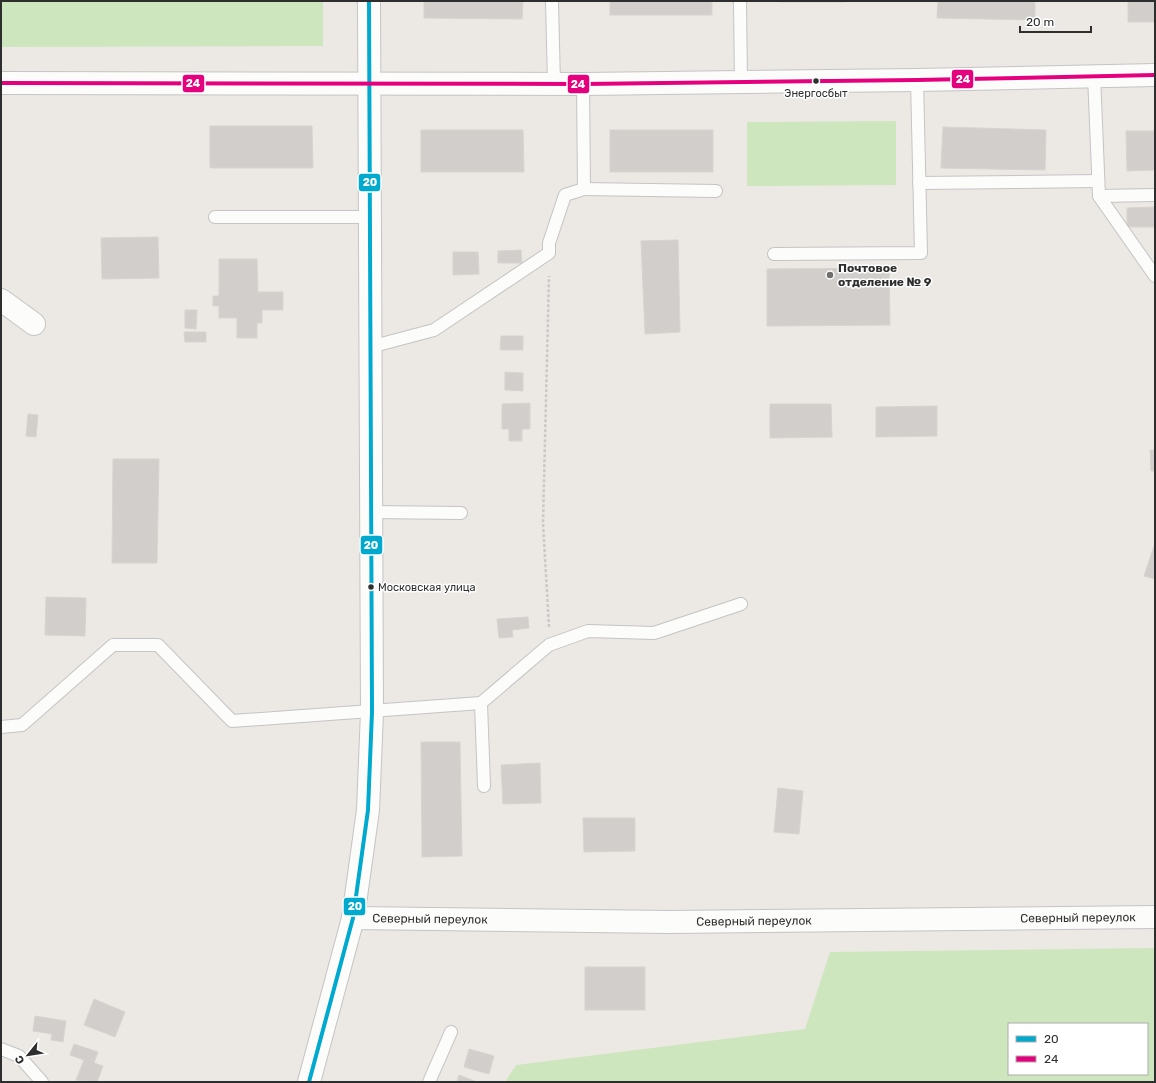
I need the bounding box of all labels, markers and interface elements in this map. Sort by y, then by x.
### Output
scale bar [1020,8,1091,34]
text: 20 m [1026,15,1054,29]
line badge: 24 [951,69,974,89]
text: 24 [956,73,971,86]
line badge: 24 [182,74,205,93]
line badge: 24 [567,74,590,94]
marker: Энергосбыт [811,76,821,86]
text: 24 [186,77,201,90]
text: 24 [571,78,586,91]
place label: Энергосбыт [784,87,848,100]
line badge: 20 [358,173,381,192]
text: 20 [363,176,377,189]
place label: Почтовое отделение № 9 [838,261,932,289]
marker: Почтовое отделение № 9 [825,270,835,280]
line badge: 20 [360,535,383,555]
text: 20 [364,539,378,552]
place label: Московская улица [378,581,476,594]
marker: Московская улица [366,582,376,592]
line badge: 20 [343,897,366,916]
text: 20 [348,900,362,913]
street label: Северный переулок [1020,910,1136,925]
street label: Северный переулок [372,911,488,927]
street label: Северный переулок [696,914,812,929]
legend [1008,1023,1148,1075]
text: 20 [1044,1032,1059,1046]
north arrow [8,1035,48,1075]
text: 24 [1044,1052,1059,1066]
text: С [12,1053,27,1066]

